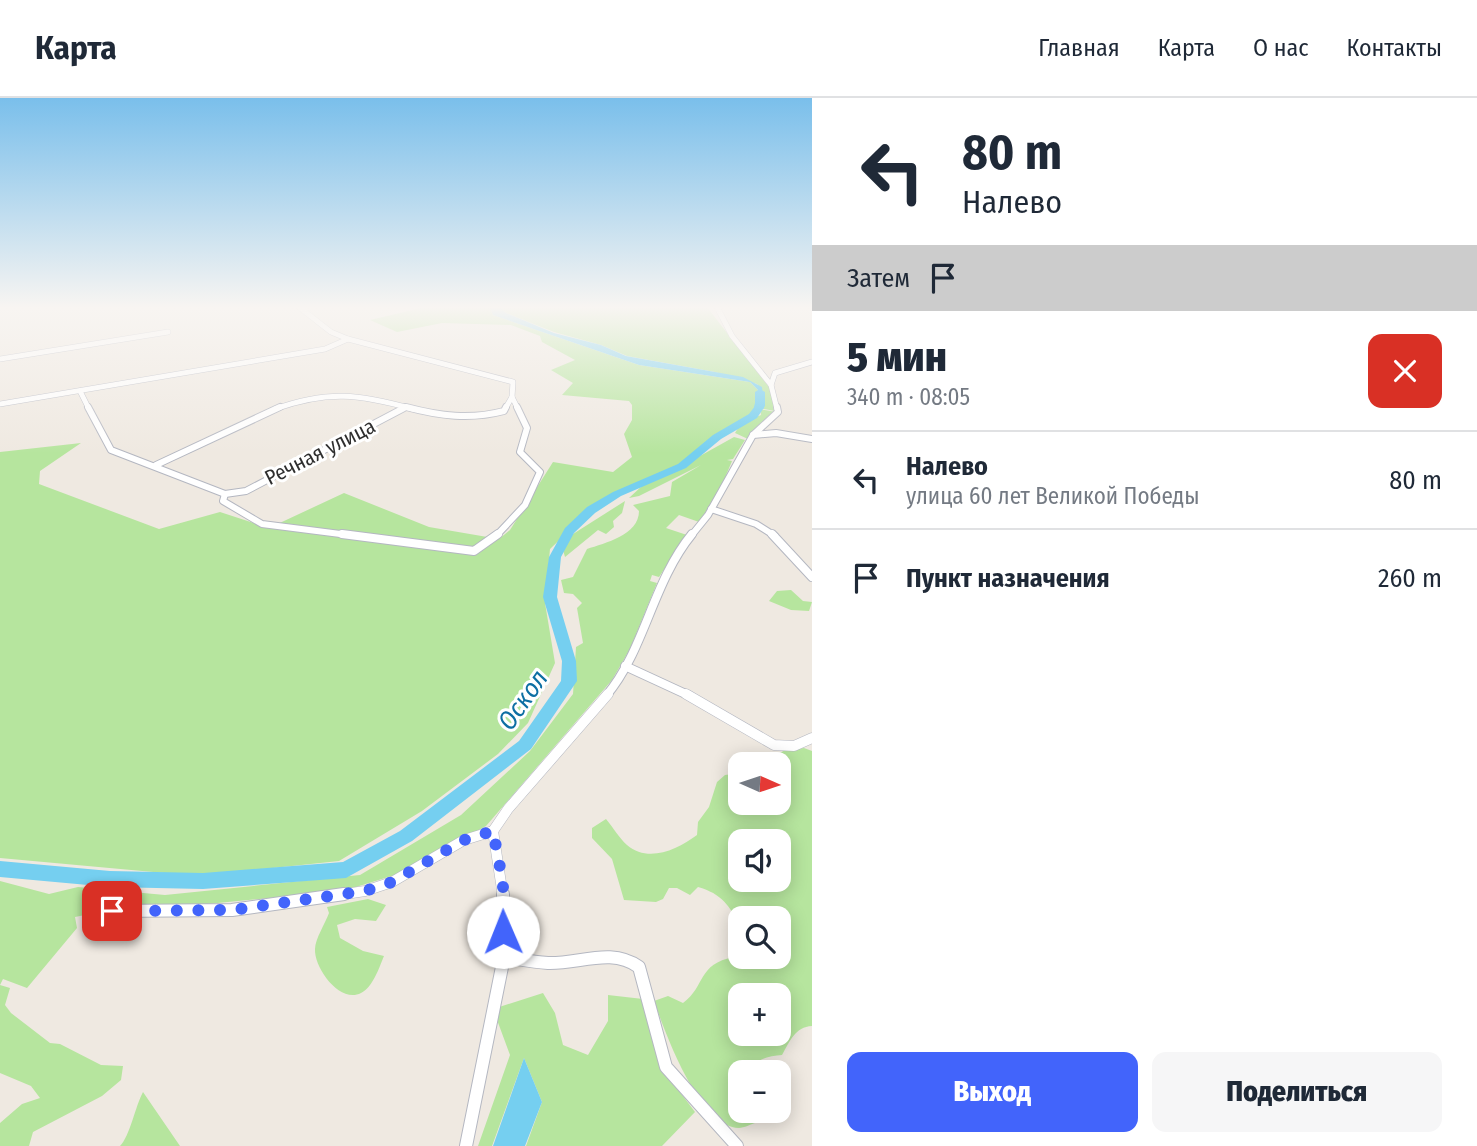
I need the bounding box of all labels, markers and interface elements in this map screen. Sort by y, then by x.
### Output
text: Карта [35,28,117,68]
text: Главная [1038,34,1120,62]
text: Карта [1158,34,1215,62]
text: О нас [1253,34,1308,62]
text: Контакты [1346,34,1442,62]
text: 80 m [962,123,1062,182]
icon: left [847,126,938,217]
text: Налево [962,183,1062,221]
icon: arrive [924,259,962,297]
text: Затем [847,263,910,294]
text: 5 мин [847,332,947,382]
button: close [1368,334,1442,408]
text: 340 m · 08:05 [847,383,970,411]
street label: Речная улица [260,413,380,491]
text: Налево [906,451,988,482]
icon: left [847,461,885,499]
text: 80 m [1389,465,1442,496]
text: улица 60 лет Великой Победы [906,482,1199,510]
icon: arrive [847,559,885,597]
text: Пункт назначения [906,563,1110,594]
text: 260 m [1378,563,1442,594]
water label: Оскол [491,664,555,736]
north arrow [728,752,791,816]
map controls [728,752,791,1123]
button: sound [728,829,791,892]
pin [82,881,142,941]
icon: arrive [93,892,131,930]
position arrow [466,895,540,969]
button: search [728,906,791,969]
button: + [728,983,791,1046]
button: Выход [847,1052,1138,1132]
button: Поделиться [1152,1052,1442,1132]
button: − [728,1060,791,1123]

